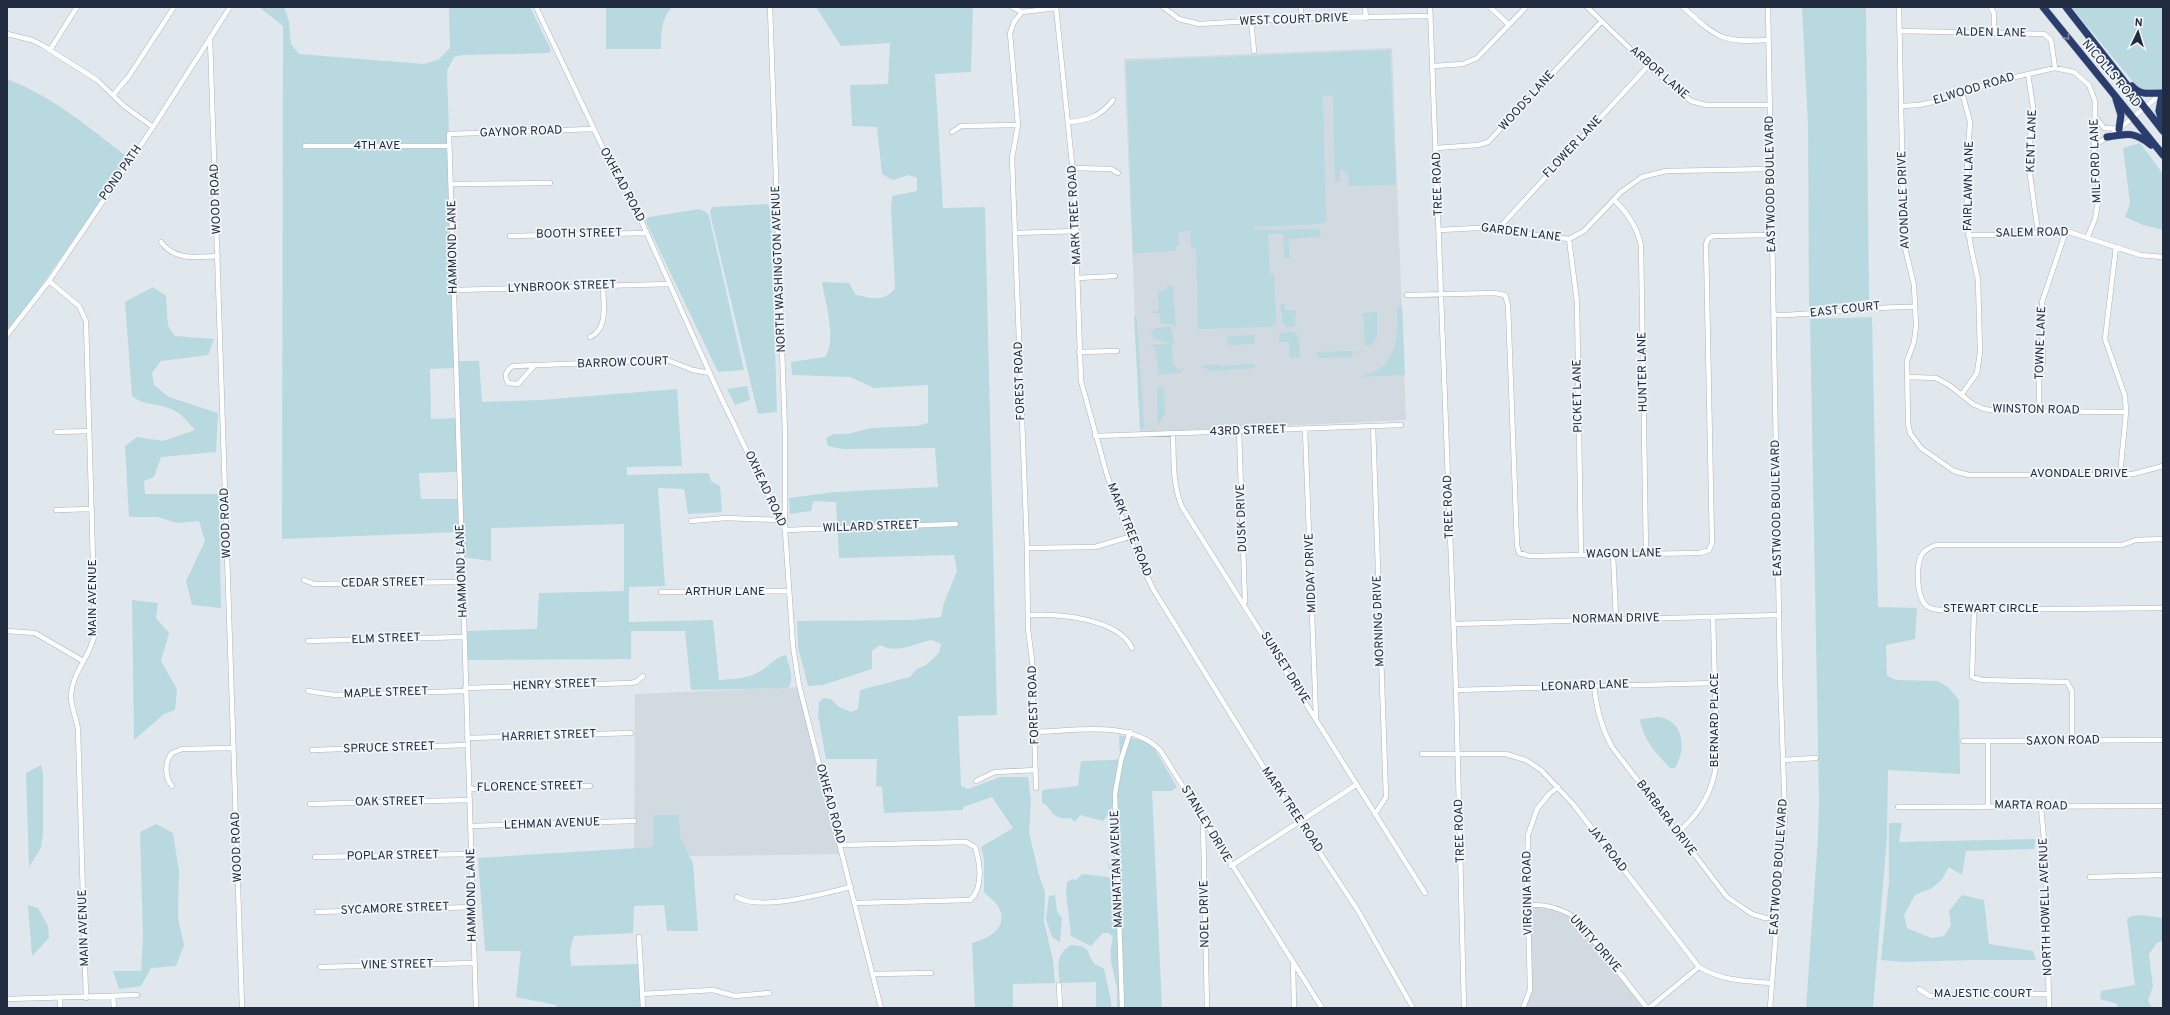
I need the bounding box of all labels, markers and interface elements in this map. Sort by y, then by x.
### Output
street label: WEST COURT DRIVE [1239,10,1349,30]
north arrow [2118,12,2158,52]
text: N [2134,16,2143,30]
street label: ALDEN LANE [1955,24,2027,42]
one-way arrow [2063,33,2070,40]
street label: NICOLLS ROAD [2078,37,2144,111]
street label: ARBOR LANE [1626,43,1692,103]
street label: WOODS LANE [1496,67,1558,135]
street label: ELWOOD ROAD [1931,69,2017,109]
street label: KENT LANE [2023,109,2041,173]
street label: FLOWER LANE [1540,112,1606,182]
street label: EASTWOOD BOULEVARD [1762,115,1780,253]
street label: MILFORD LANE [2087,118,2105,204]
street label: GAYNOR ROAD [479,123,563,141]
street label: 4TH AVE [354,138,400,154]
street label: FAIRLAWN LANE [1960,141,1978,231]
street label: POND PATH [96,142,146,204]
street label: OXHEAD ROAD [596,145,648,225]
street label: AVONDALE DRIVE [1894,151,1914,249]
street label: TREE ROAD [1429,152,1447,216]
street label: WOOD ROAD [207,163,225,235]
street label: MARK TREE ROAD [1064,165,1086,265]
street label: NORTH WASHINGTON AVENUE [768,185,790,353]
street label: HAMMOND LANE [444,200,462,294]
street label: GARDEN LANE [1480,220,1562,246]
street label: SALEM ROAD [1995,224,2069,242]
street label: BOOTH STREET [536,225,622,243]
street label: LYNBROOK STREET [507,277,617,297]
street label: EAST COURT [1809,298,1881,322]
street label: TOWNE LANE [2032,306,2050,380]
street label: HUNTER LANE [1634,332,1652,412]
street label: FOREST ROAD [1011,341,1029,421]
street label: BARROW COURT [577,353,669,373]
street label: PICKET LANE [1569,359,1587,433]
street label: WINSTON ROAD [1992,401,2080,419]
street label: 43RD STREET [1209,422,1287,440]
street label: EASTWOOD BOULEVARD [1768,439,1786,577]
street label: OXHEAD ROAD [740,448,790,530]
street label: AVONDALE DRIVE [2030,466,2128,482]
street label: TREE ROAD [1440,475,1458,539]
street label: MARK TREE ROAD [1103,481,1155,579]
street label: DUSK DRIVE [1233,483,1251,553]
street label: WOOD ROAD [217,487,235,559]
street label: WILLARD STREET [822,517,920,537]
street label: HAMMOND LANE [452,524,472,618]
street label: MIDDAY DRIVE [1302,533,1320,613]
street label: WAGON LANE [1586,545,1662,563]
street label: MAIN AVENUE [85,559,101,637]
street label: CEDAR STREET [341,574,425,592]
street label: MORNING DRIVE [1369,575,1389,667]
street label: ARTHUR LANE [685,584,765,600]
street label: STEWART CIRCLE [1943,601,2039,617]
street label: NORMAN DRIVE [1572,610,1660,628]
street label: SUNSET DRIVE [1257,629,1313,707]
street label: ELM STREET [351,630,421,648]
street label: FOREST ROAD [1025,665,1043,745]
street label: BERNARD PLACE [1707,673,1723,768]
street label: HENRY STREET [512,676,598,694]
street label: LEONARD LANE [1541,676,1629,696]
street label: MAPLE STREET [343,684,429,702]
street label: HARRIET STREET [501,726,597,746]
street label: SAXON ROAD [2026,732,2100,750]
street label: SPRUCE STREET [343,738,435,758]
street label: OXHEAD ROAD [812,762,848,846]
street label: MARK TREE ROAD [1257,764,1327,856]
street label: BARBARA DRIVE [1632,777,1700,859]
street label: FLORENCE STREET [477,778,583,796]
street label: STANLEY DRIVE [1177,783,1235,865]
street label: OAK STREET [355,793,425,811]
street label: MARTA ROAD [1994,797,2068,815]
street label: EASTWOOD BOULEVARD [1766,798,1792,936]
street label: TREE ROAD [1451,799,1469,863]
street label: MANHATTAN AVENUE [1107,810,1127,928]
street label: WOOD ROAD [228,811,246,883]
street label: LEHMAN AVENUE [504,814,600,834]
street label: JAY ROAD [1584,822,1630,876]
street label: NORTH HOWELL AVENUE [2036,838,2056,976]
street label: POPLAR STREET [347,847,439,865]
street label: HAMMOND LANE [463,848,481,942]
street label: VIRGINIA ROAD [1519,850,1537,936]
street label: NOEL DRIVE [1196,880,1214,948]
street label: MAIN AVENUE [75,889,93,967]
street label: SYCAMORE STREET [340,899,450,919]
street label: UNITY DRIVE [1566,912,1624,976]
street label: VINE STREET [360,956,434,974]
street label: MAJESTIC COURT [1934,986,2032,1002]

